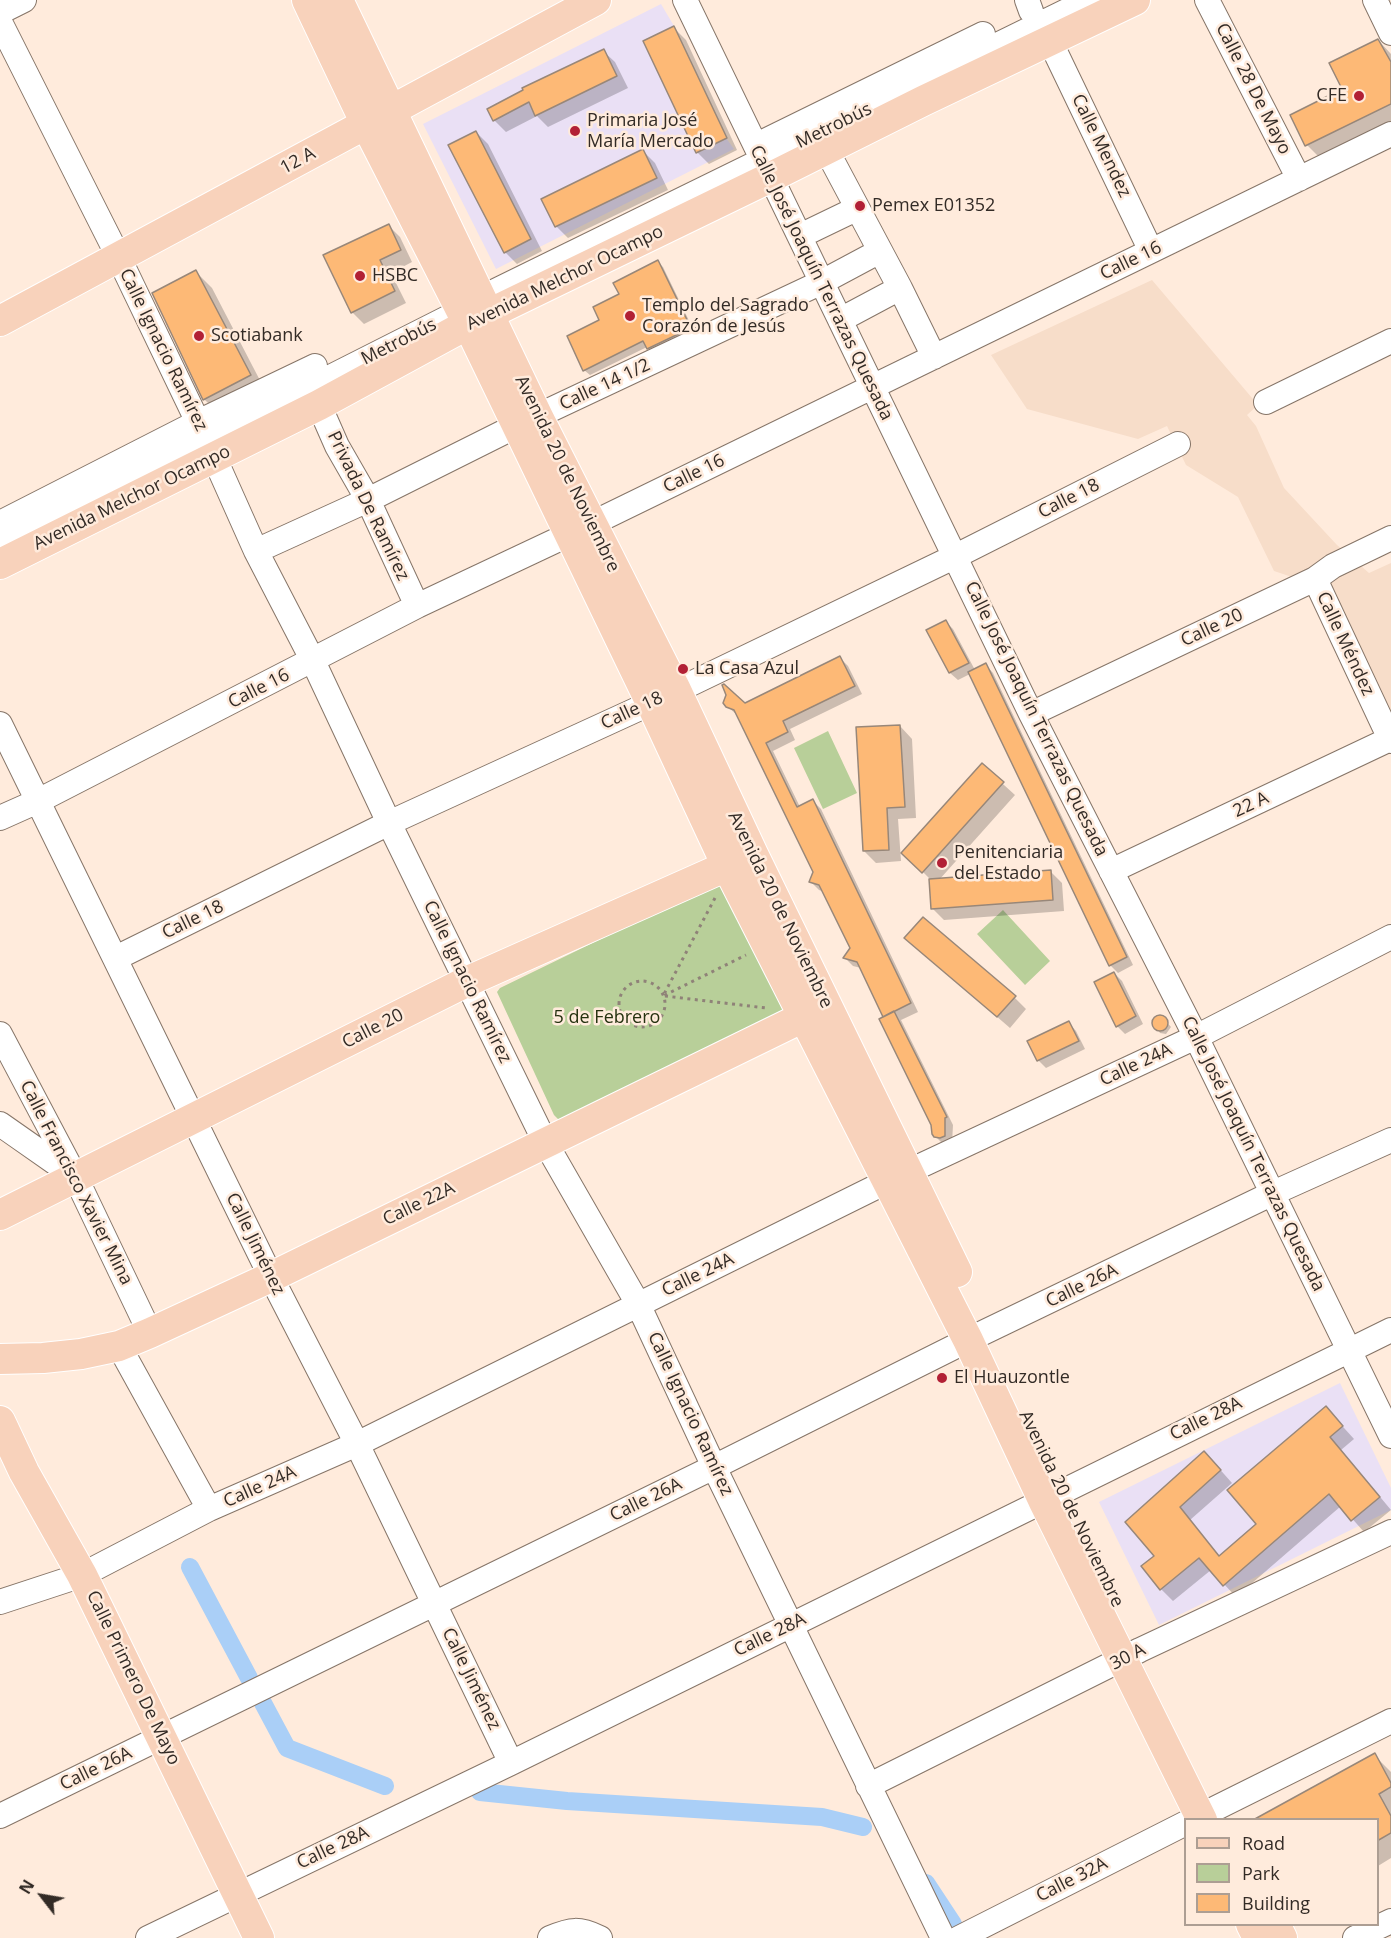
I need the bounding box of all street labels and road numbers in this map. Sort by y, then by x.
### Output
street label: Calle 28 De Mayo [1211,20,1295,158]
street label: Calle Mendez [1067,91,1135,201]
street label: Metrobús [793,98,875,154]
street label: Calle José Joaquín Terrazas Quesada [745,142,897,424]
street label: 12 A [277,143,319,179]
street label: Avenida Melchor Ocampo [463,221,667,335]
street label: Calle 16 [1097,237,1165,285]
street label: Calle Ignacio Ramírez [114,265,212,435]
street label: Metrobús [358,314,440,370]
street label: Calle 14 1/2 [556,355,654,415]
street label: Avenida 20 de Noviembre [510,372,624,576]
street label: Privada De Ramírez [322,428,414,584]
street label: Avenida Melchor Ocampo [30,441,234,555]
street label: Calle 16 [660,450,728,498]
street label: Calle 18 [1035,474,1103,524]
street label: Calle José Joaquín Terrazas Quesada [960,578,1112,860]
street label: Calle Méndez [1312,589,1378,699]
street label: Calle 20 [1178,604,1246,652]
street label: Calle 16 [225,664,293,714]
street label: Calle 18 [598,687,666,735]
street label: 22 A [1230,787,1272,823]
street label: Avenida 20 de Noviembre [723,808,837,1012]
street label: Calle 18 [159,896,227,944]
street label: Calle Ignacio Ramírez [418,897,516,1067]
street label: Calle 20 [339,1004,407,1054]
street label: Calle José Joaquín Terrazas Quesada [1177,1013,1329,1295]
street label: Calle 24A [1096,1039,1176,1091]
street label: Calle Francisco Xavier Mina [15,1077,137,1289]
street label: Calle 22A [380,1177,458,1231]
street label: Calle Jiménez [221,1189,289,1299]
street label: Calle 24A [659,1248,737,1302]
street label: Calle 26A [1043,1259,1121,1313]
street label: Calle Ignacio Ramírez [643,1329,737,1499]
street label: Calle 28A [1167,1392,1245,1446]
street label: Avenida 20 de Noviembre [1014,1407,1128,1611]
street label: Calle 24A [220,1461,300,1513]
street label: Calle 26A [607,1473,685,1527]
street label: Calle Primero De Mayo [81,1587,185,1769]
street label: Calle 28A [731,1608,809,1662]
street label: Calle Jiménez [437,1624,505,1734]
street label: 30 A [1107,1639,1149,1675]
street label: Calle 26A [57,1742,135,1796]
street label: Calle 28A [293,1822,373,1874]
street label: Calle 32A [1033,1853,1111,1907]

